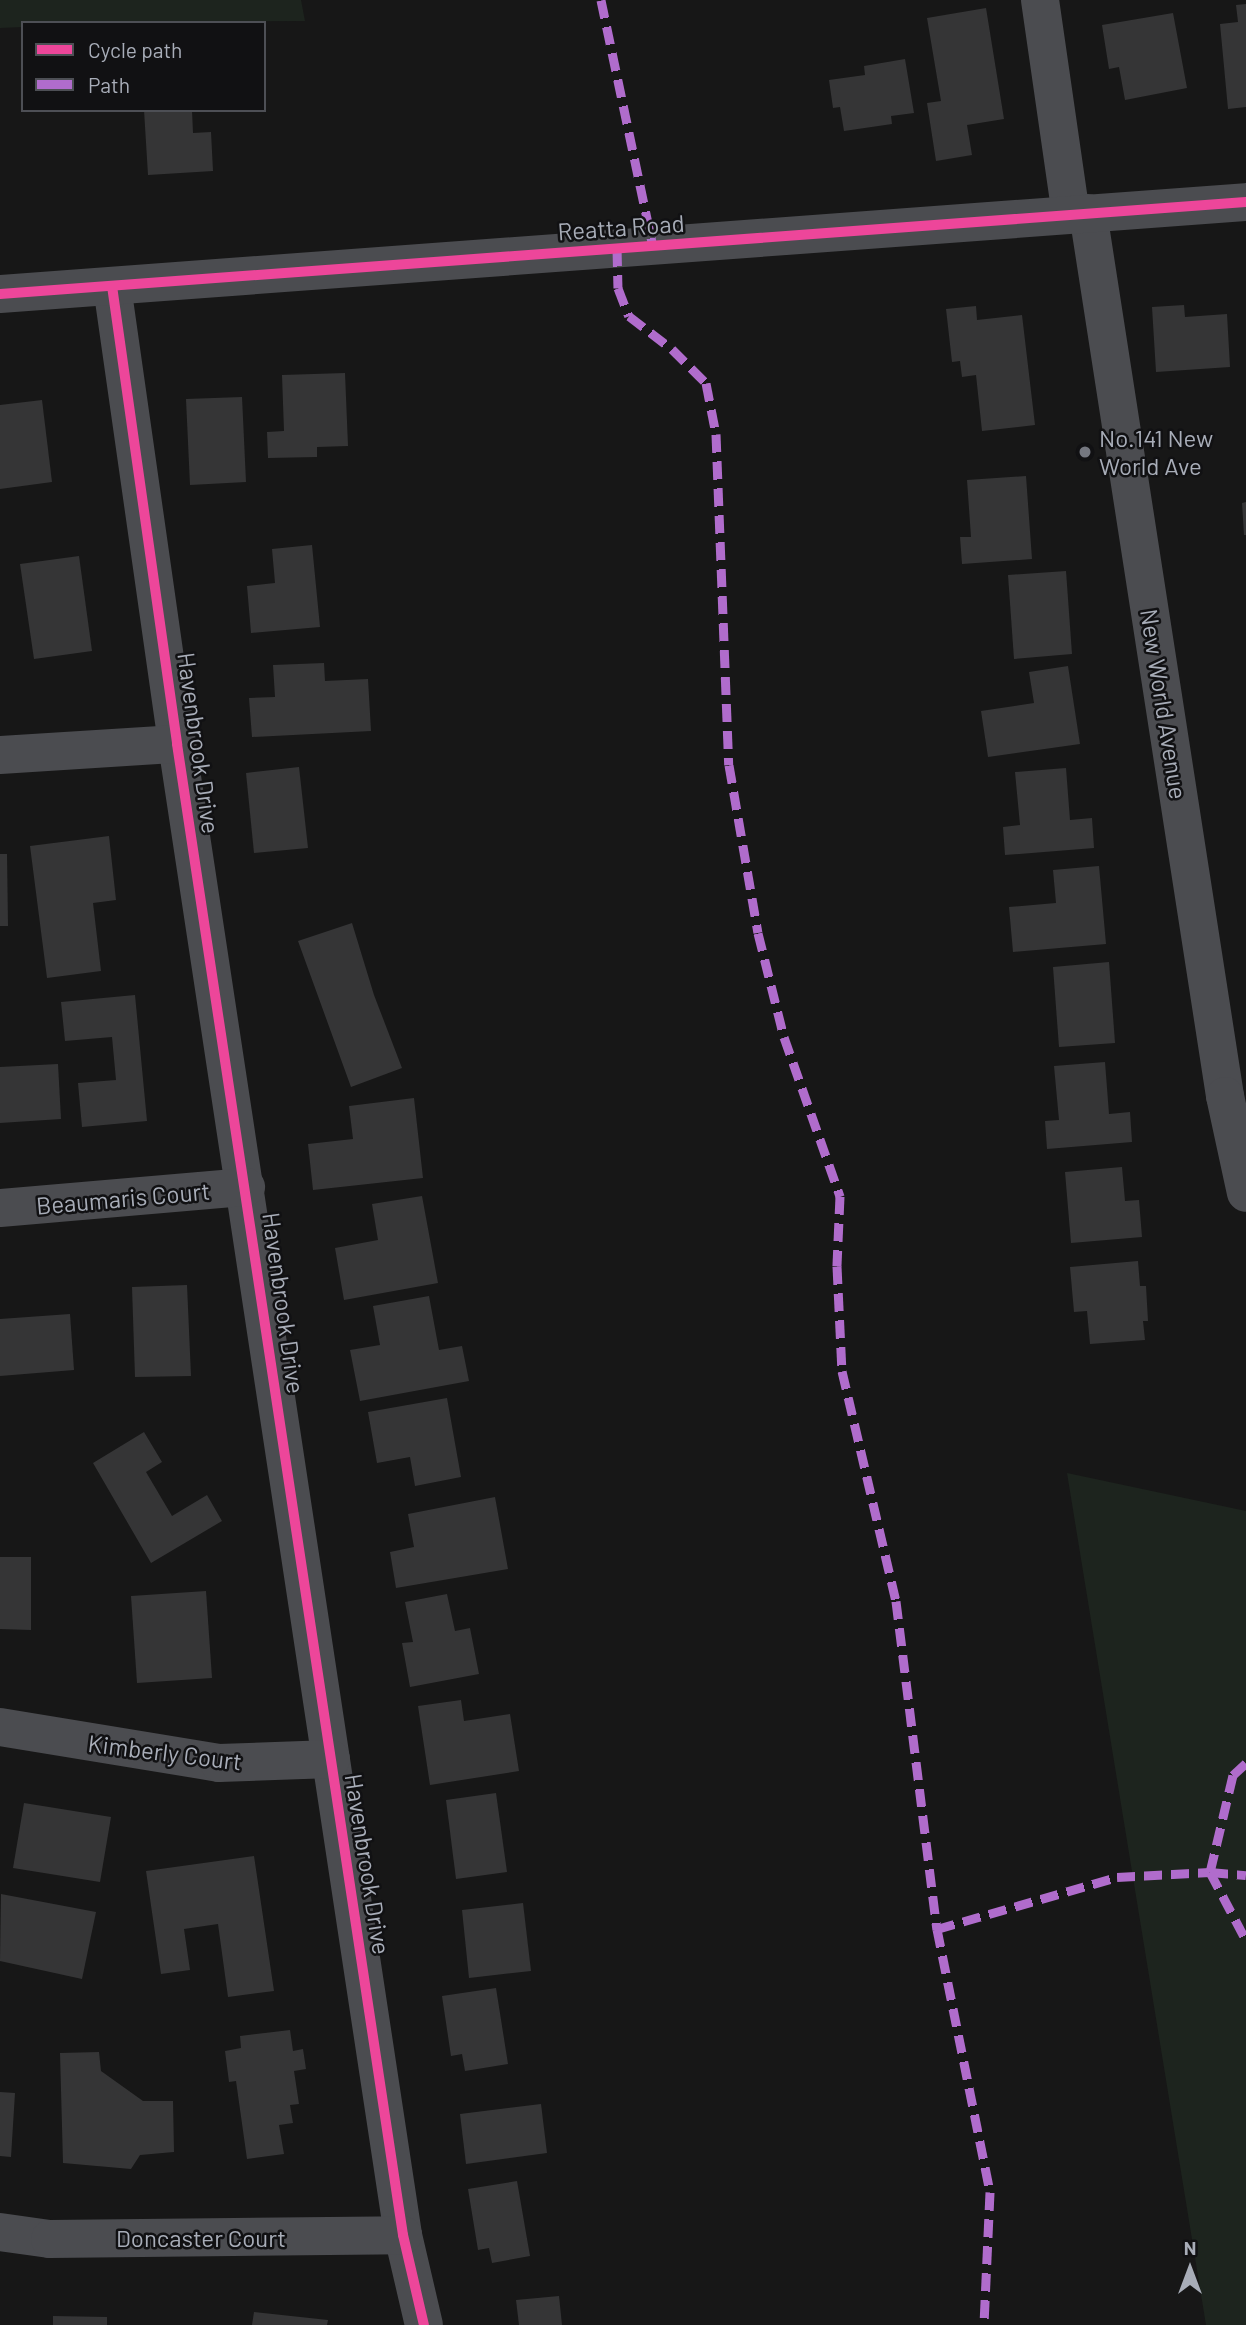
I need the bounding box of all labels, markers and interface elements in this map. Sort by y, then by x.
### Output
legend [21,21,266,112]
text: Cycle path [88,37,182,62]
text: Path [88,72,130,97]
street label: Reatta Road [557,208,685,246]
place label: No.141 New World Ave [1099,424,1213,480]
marker: No.141 New World Ave [1077,444,1093,460]
street label: New World Avenue [1135,607,1193,801]
street label: Havenbrook Drive [172,651,226,835]
street label: Beaumaris Court [35,1176,211,1220]
street label: Havenbrook Drive [257,1211,311,1395]
street label: Kimberly Court [86,1728,244,1776]
street label: Havenbrook Drive [339,1772,397,1956]
street label: Doncaster Court [116,2224,286,2252]
north arrow [1155,2234,1225,2304]
text: N [1184,2236,1196,2259]

